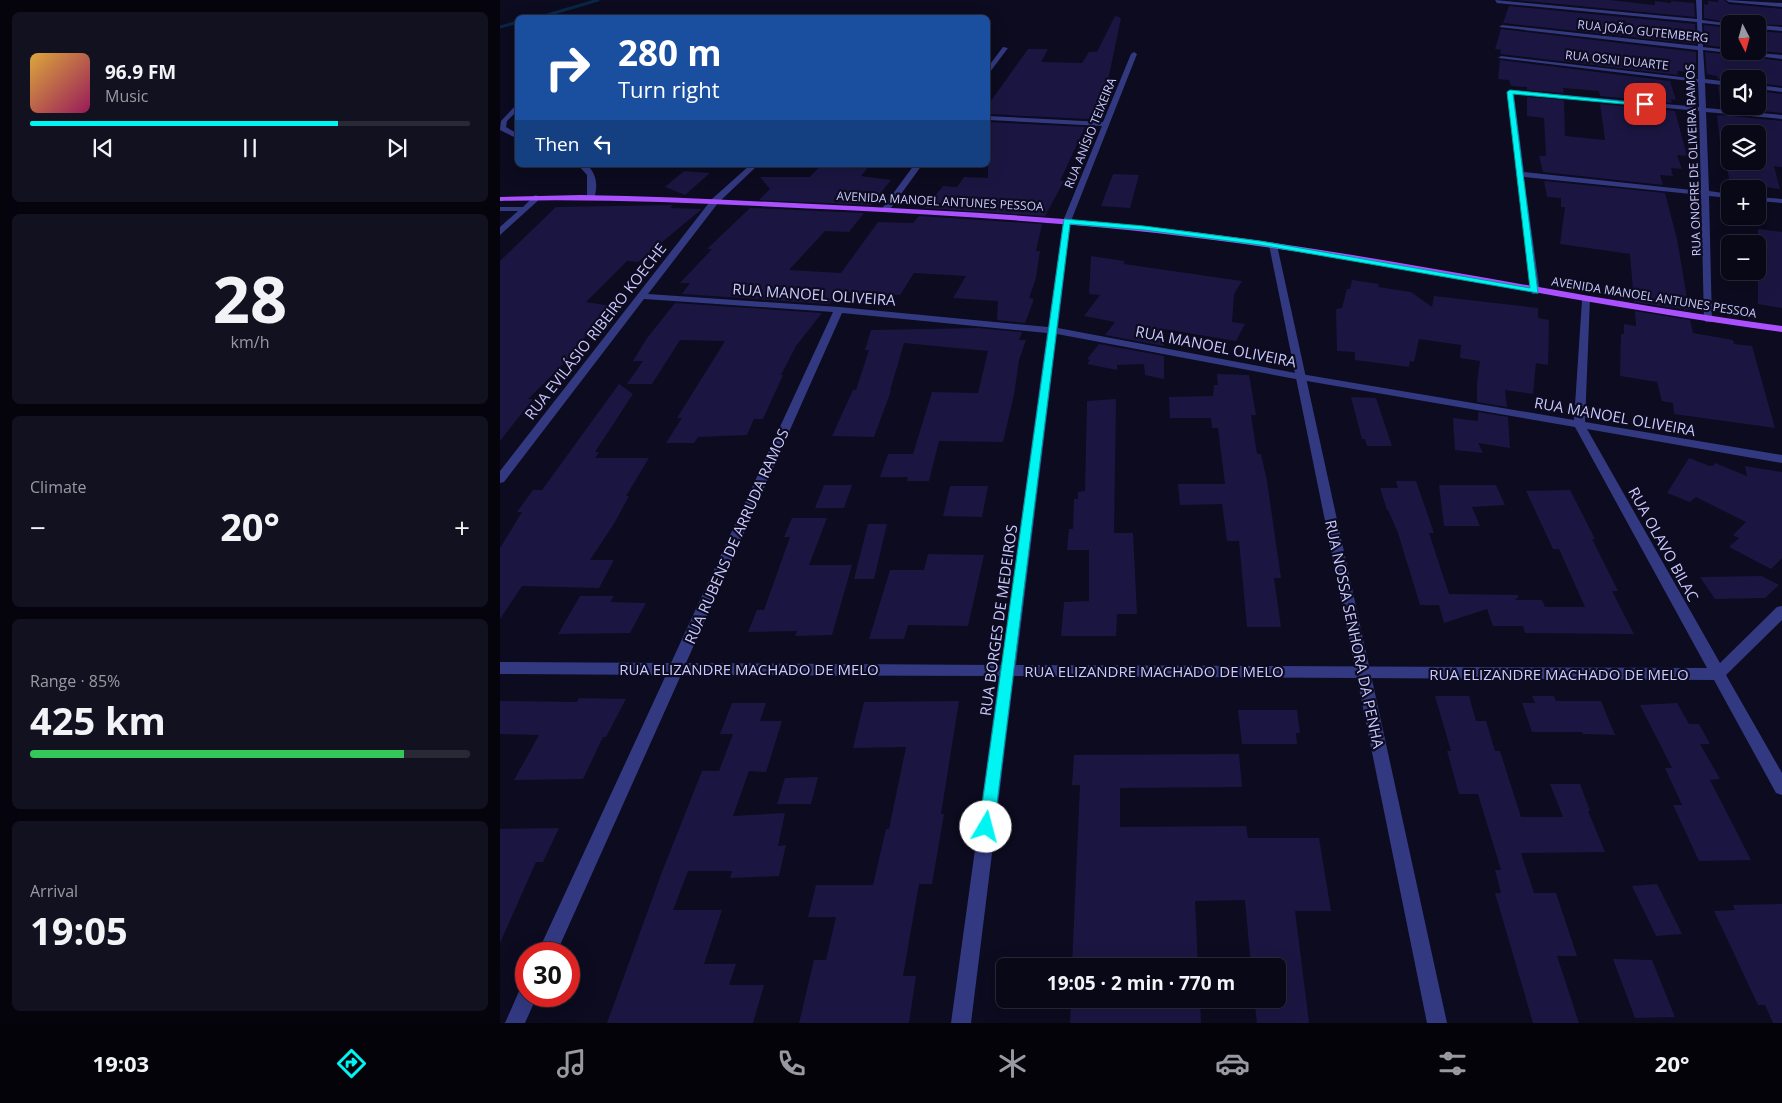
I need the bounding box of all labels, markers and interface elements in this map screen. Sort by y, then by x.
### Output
north arrow [1721,15,1766,60]
map controls [1721,15,1766,280]
street label: RUA JOÃO GUTEMBERG [1577,16,1709,46]
text: 280 m [618,29,722,76]
icon: right [535,35,600,100]
street label: RUA OSNI DUARTE [1564,46,1670,74]
text: 96.9 FM [105,59,176,85]
street label: RUA ONOFRE DE OLIVEIRA RAMOS [1681,64,1705,256]
button: sound [1721,70,1766,115]
text: Turn right [618,74,720,104]
street label: RUA ANÍSIO TEIXEIRA [1060,75,1120,191]
pin [1624,83,1666,125]
text: Music [105,85,149,107]
icon: arrive [1631,90,1659,118]
button: layers [1721,125,1766,170]
icon: left [589,130,617,158]
text: Then [535,131,579,157]
icon: previous [89,134,117,162]
icon: pause [236,134,264,162]
icon: next [383,134,411,162]
button: + [1721,180,1766,225]
street label: AVENIDA MANOEL ANTUNES PESSOA [836,187,1044,215]
button: − [1721,235,1766,280]
street label: RUA EVILÁSIO RIBEIRO KOECHE [520,239,670,423]
text: 28 [213,254,287,342]
street label: AVENIDA MANOEL ANTUNES PESSOA [1550,272,1758,322]
street label: RUA MANOEL OLIVEIRA [732,278,897,310]
street label: RUA MANOEL OLIVEIRA [1134,321,1299,372]
text: km/h [231,331,269,353]
street label: RUA MANOEL OLIVEIRA [1533,392,1698,440]
street label: RUA RUBENS DE ARRUDA RAMOS [679,425,793,647]
text: Climate [30,476,87,498]
street label: RUA OLAVO BILAC [1624,483,1704,605]
text: 20° [220,500,280,552]
text: − [30,508,46,546]
text: + [454,508,470,546]
street label: RUA NOSSA SENHORA DA PENHA [1321,518,1389,751]
street label: RUA BORGES DE MEDEIROS [975,523,1021,717]
street label: RUA ELIZANDRE MACHADO DE MELO [619,659,879,679]
street label: RUA ELIZANDRE MACHADO DE MELO [1024,661,1284,681]
street label: RUA ELIZANDRE MACHADO DE MELO [1429,664,1689,684]
text: Range · 85% [30,670,120,692]
text: 425 km [30,694,166,746]
position arrow [959,800,1011,852]
text: Arrival [30,880,78,902]
text: 19:05 [30,904,128,956]
speed limit sign: 30 [515,942,580,1007]
text: 19:05 · 2 min · 770 m [1047,970,1235,996]
icon: directions [334,1046,369,1081]
icon: music [554,1046,589,1081]
icon: phone [774,1046,809,1081]
icon: climate [995,1046,1030,1081]
icon: car [1215,1046,1250,1081]
icon: filters [1435,1046,1470,1081]
text: 19:03 [93,1048,149,1078]
text: 20° [1655,1048,1689,1078]

